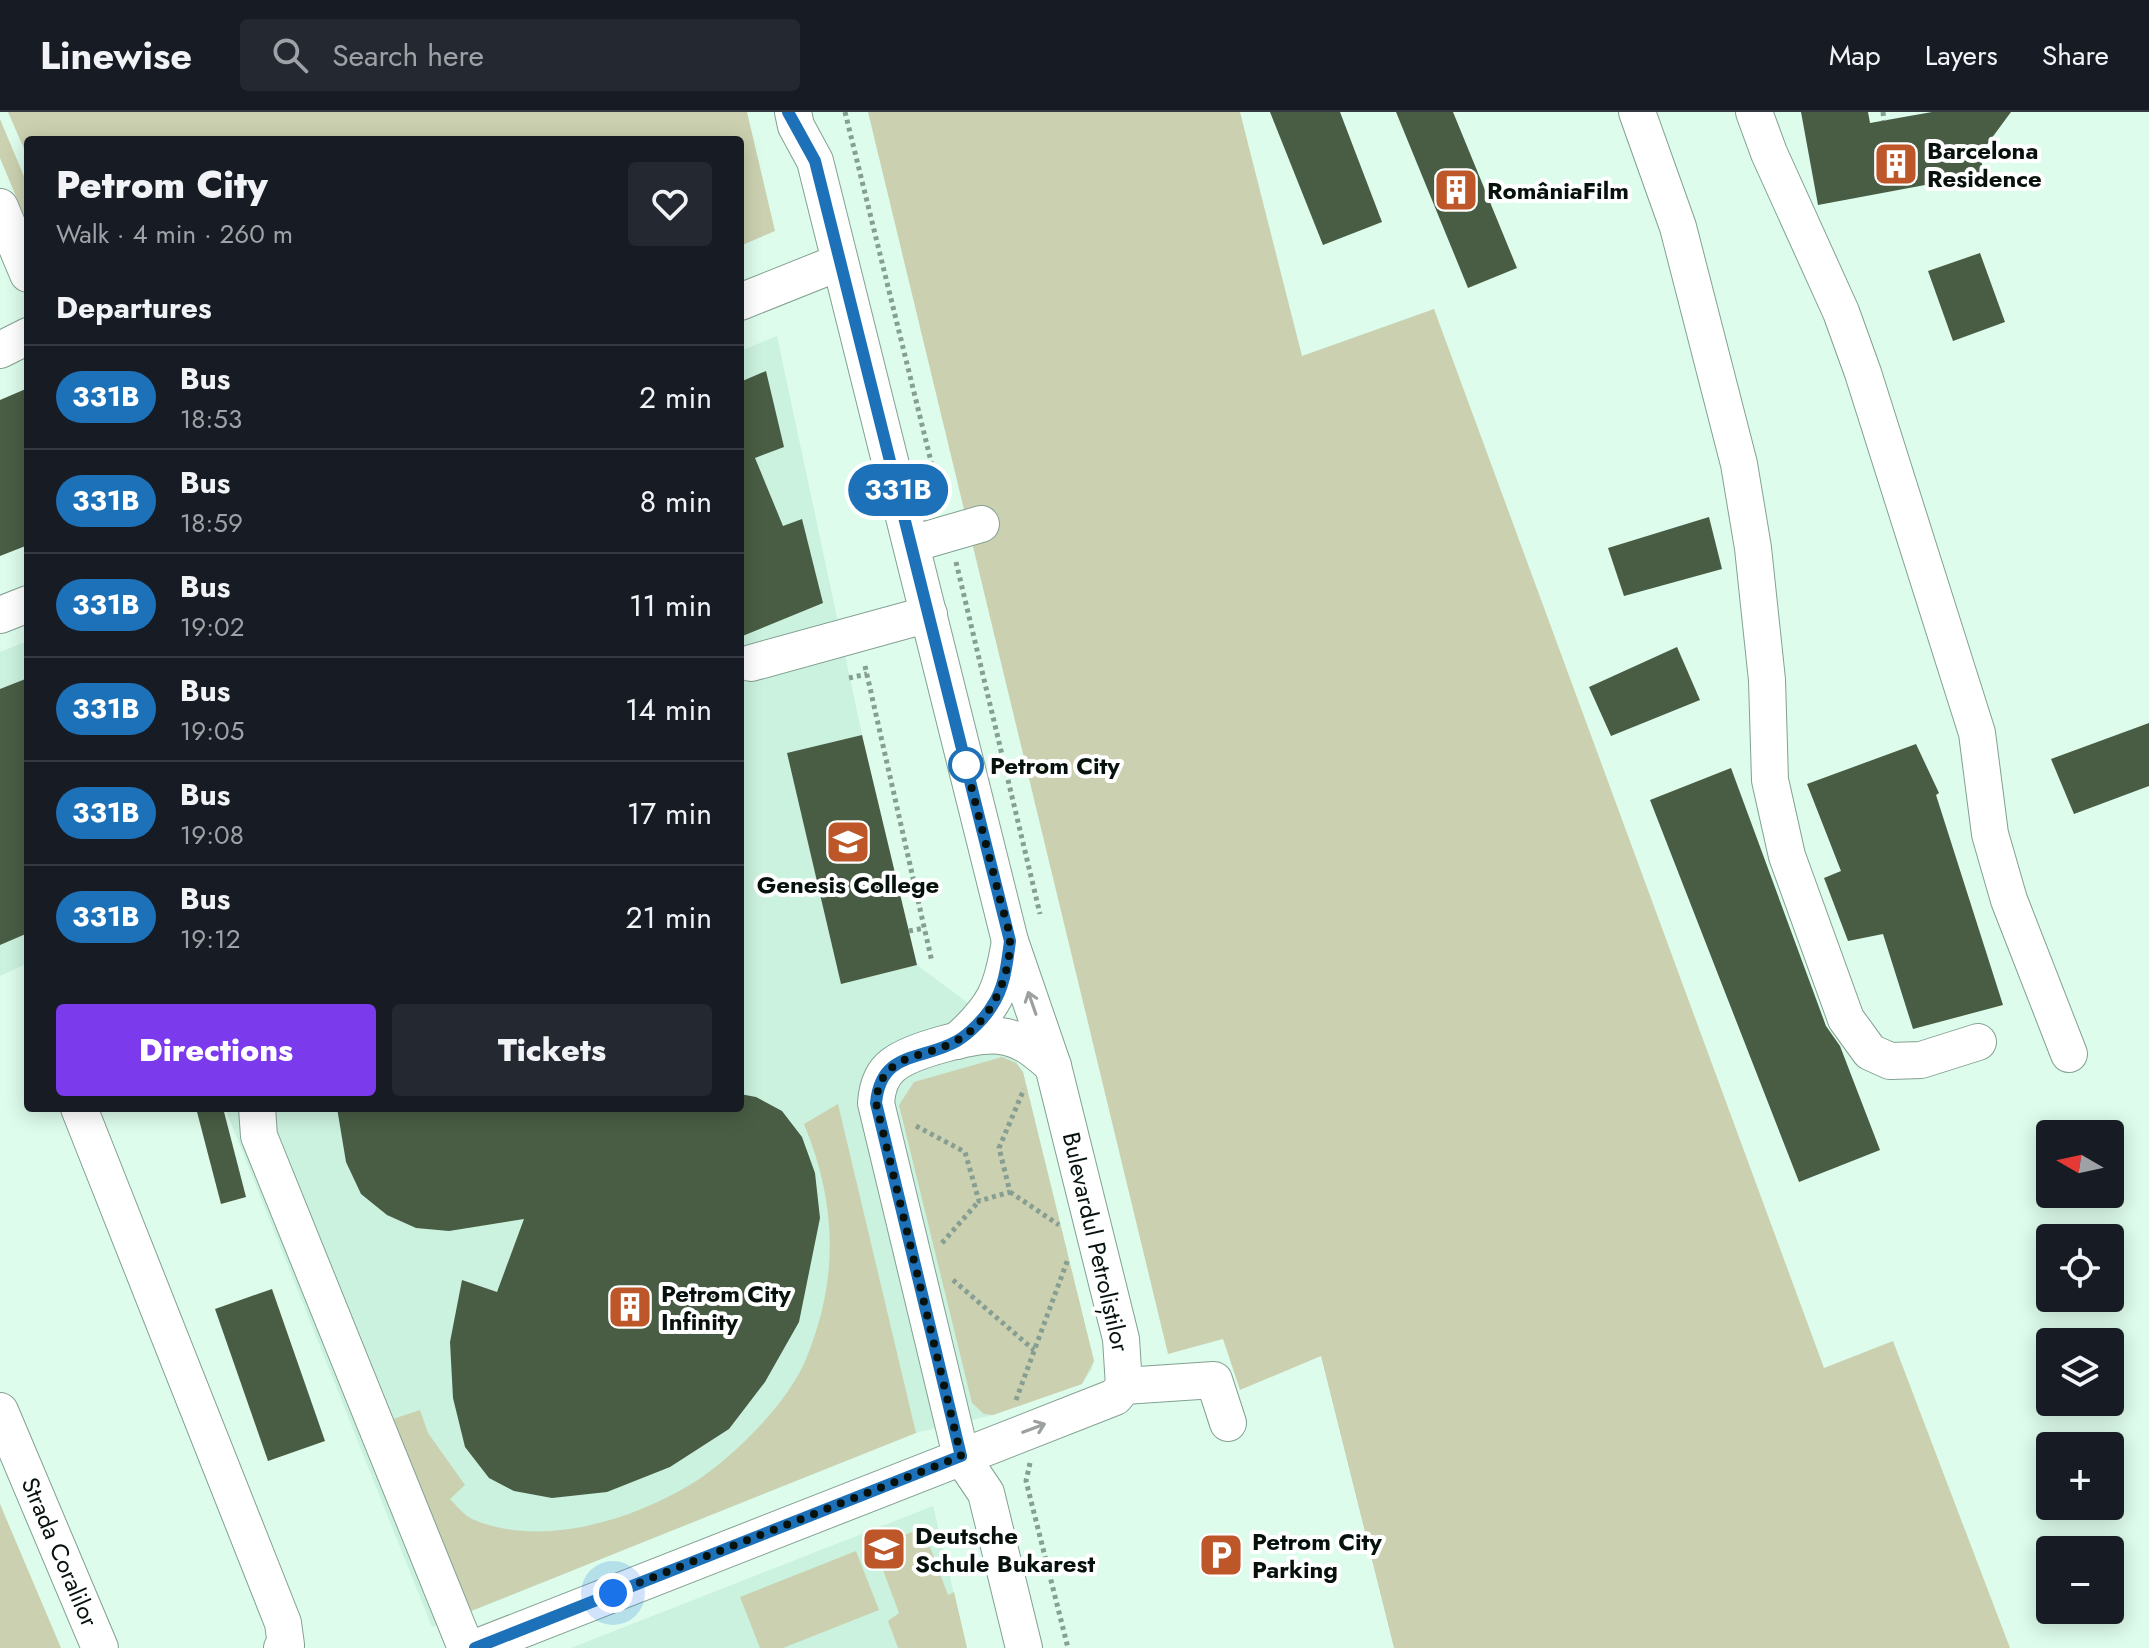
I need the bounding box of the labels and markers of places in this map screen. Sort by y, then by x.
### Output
place label: Barcelona Residence [1927,133,2042,196]
building icon: Barcelona Residence [1872,140,1920,188]
building icon: RomâniaFilm [1432,166,1480,214]
place label: RomâniaFilm [1487,173,1629,208]
marker: Petrom City [949,748,983,782]
place label: Petrom City [990,748,1120,783]
school or university icon: Genesis College [824,818,872,866]
place label: Genesis College [757,867,939,902]
place label: Petrom City Infinity [661,1276,791,1339]
building icon: Petrom City Infinity [606,1283,654,1331]
place label: Deutsche Schule Bukarest [915,1518,1095,1581]
place label: Petrom City Parking [1252,1524,1382,1587]
school or university icon: Deutsche Schule Bukarest [860,1525,908,1573]
parking icon: Petrom City Parking [1197,1531,1245,1579]

